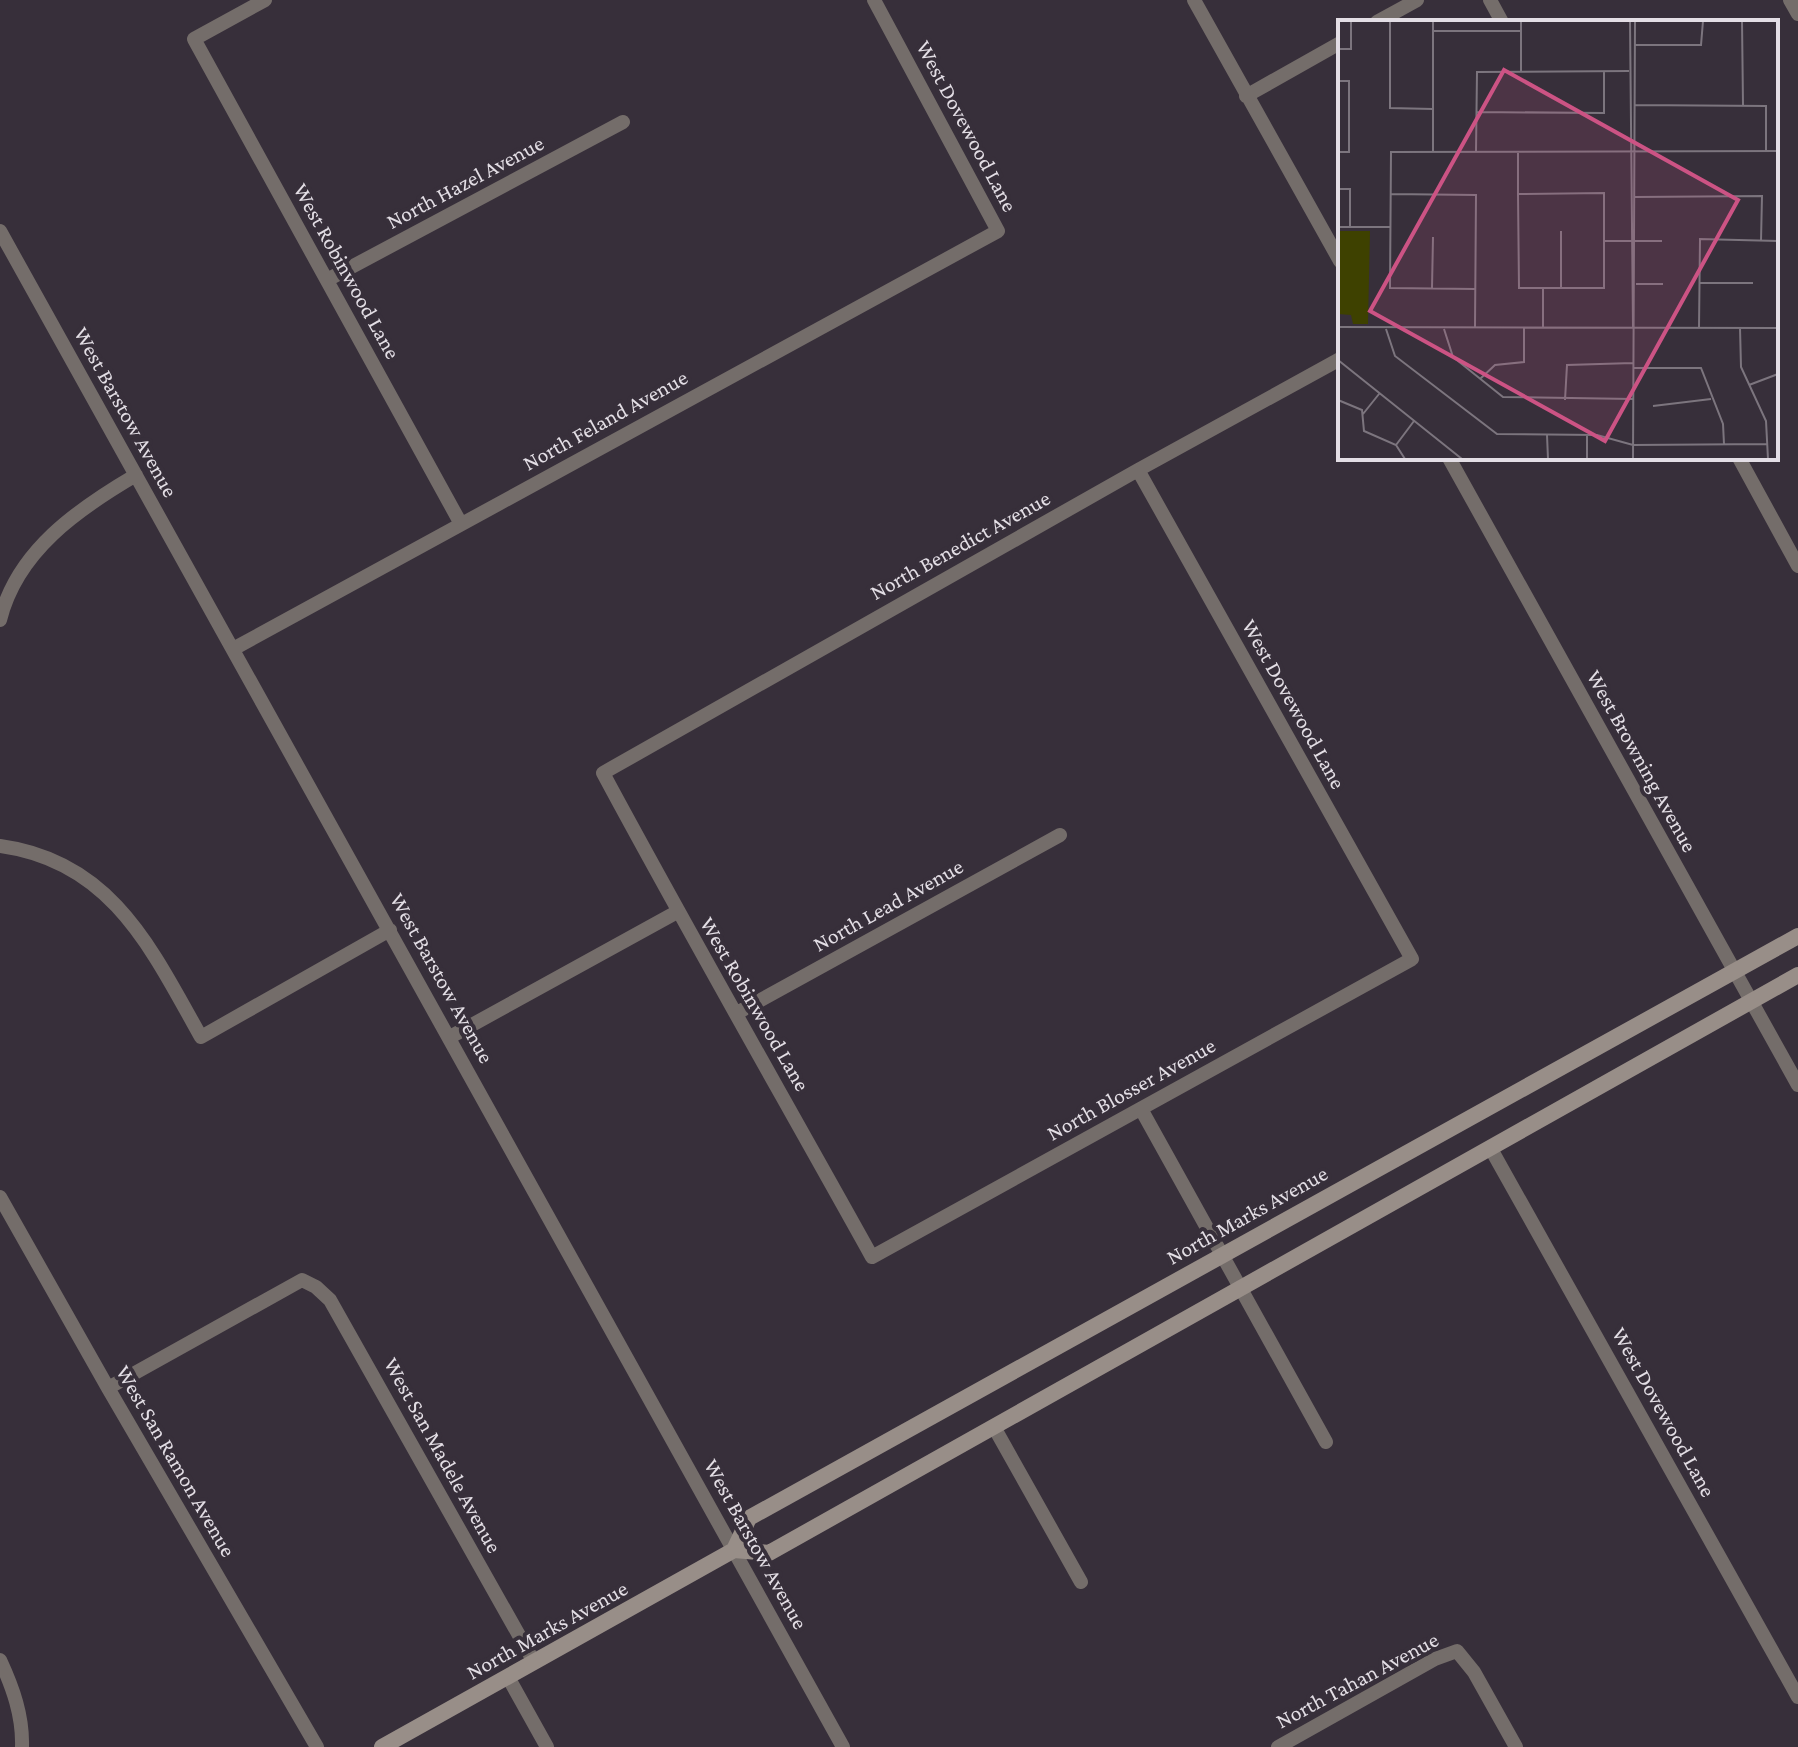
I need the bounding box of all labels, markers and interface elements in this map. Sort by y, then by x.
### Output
inset map [1338,20,1778,460]
street label: West Dovewood Lane [911,36,1023,216]
street label: North Hazel Avenue [382,130,548,234]
street label: West Robinwood Lane [288,179,406,363]
street label: West Barstow Avenue [69,323,183,501]
street label: North Feland Avenue [518,364,692,476]
street label: North Benedict Avenue [866,485,1054,605]
street label: West Dovewood Lane [1237,615,1351,793]
street label: West Browning Avenue [1582,666,1702,856]
street label: North Lead Avenue [809,853,967,957]
street label: West Barstow Avenue [385,889,499,1067]
street label: West Robinwood Lane [695,913,815,1095]
street label: North Blosser Avenue [1042,1032,1220,1146]
street label: North Marks Avenue [1162,1160,1332,1270]
street label: West Dovewood Lane [1607,1323,1721,1501]
street label: West San Madele Avenue [379,1353,507,1557]
street label: West San Ramon Avenue [111,1361,241,1561]
street label: West Barstow Avenue [699,1455,813,1633]
street label: North Marks Avenue [462,1575,632,1685]
street label: North Tahan Avenue [1271,1627,1443,1733]

